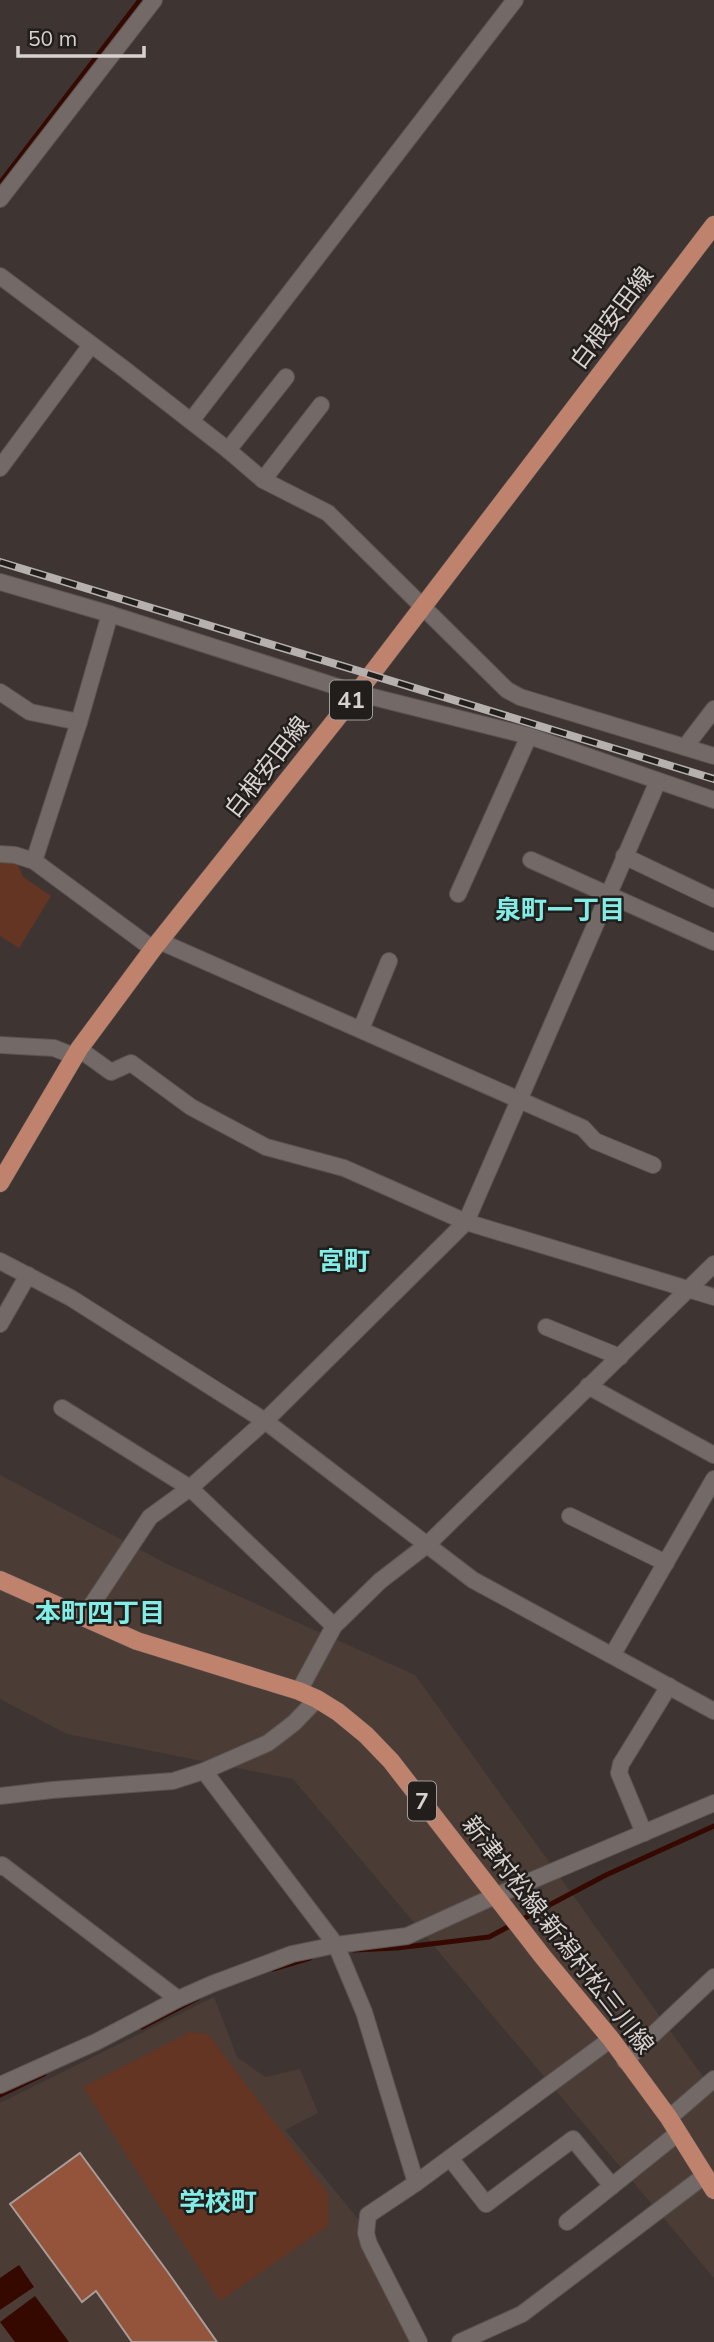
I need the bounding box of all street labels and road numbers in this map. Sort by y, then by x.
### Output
street label: 白根安田線 [563,260,659,374]
road number: 41 [330,680,372,720]
street label: 白根安田線 [217,710,315,823]
road number: 7 [408,1782,436,1820]
street label: 新津村松線;新潟村松三川線 [457,1810,661,2059]

